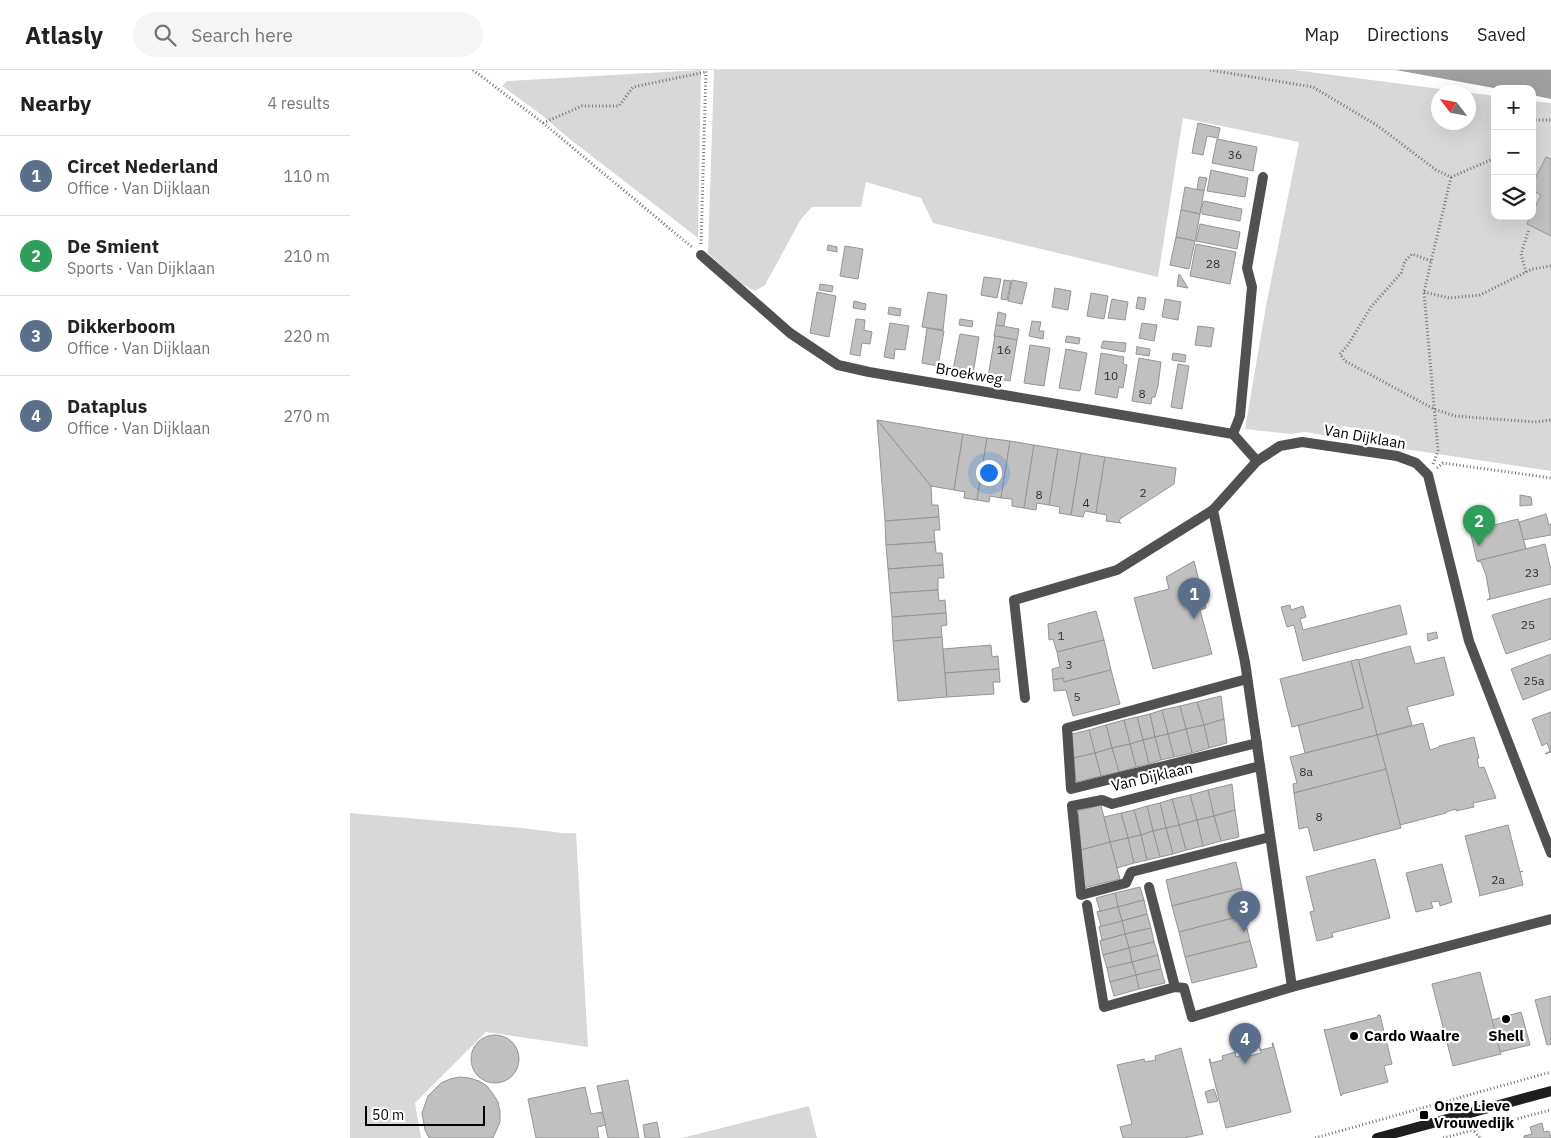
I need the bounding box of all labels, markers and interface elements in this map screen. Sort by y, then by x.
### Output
search box [133,12,483,57]
text: Atlasly [25,19,103,51]
icon: search [151,21,179,49]
text: Search here [191,23,293,47]
text: Map [1304,23,1339,46]
text: Directions [1367,23,1449,46]
text: Saved [1477,23,1526,46]
north arrow [1431,85,1476,130]
map controls [1491,85,1536,220]
button: + [1491,85,1536,130]
text: Nearby [20,89,91,117]
text: 4 results [267,93,330,113]
button: − [1491,130,1536,175]
house number: 36 [1228,147,1242,162]
text: Circet Nederland [67,154,218,178]
text: 1 [31,166,41,186]
text: 110 m [283,166,330,186]
button: layers [1491,175,1536,220]
text: Office · Van Dijklaan [67,178,210,198]
text: De Smient [67,234,159,258]
text: 2 [31,246,41,266]
text: 210 m [283,246,330,266]
house number: 28 [1206,256,1220,271]
text: Sports · Van Dijklaan [67,258,215,278]
text: Dikkerboom [67,314,175,338]
text: 3 [31,326,41,346]
text: 220 m [283,326,330,346]
text: Office · Van Dijklaan [67,338,210,358]
house number: 16 [997,342,1011,357]
street label: Broekweg [934,358,1004,389]
house number: 10 [1104,368,1118,383]
house number: 8 [1138,386,1146,401]
text: Dataplus [67,394,147,418]
text: 4 [31,406,41,426]
text: 270 m [283,406,330,426]
text: Office · Van Dijklaan [67,418,210,438]
street label: Van Dijklaan [1323,420,1408,453]
your location [976,460,1002,486]
house number: 2 [1139,485,1147,500]
house number: 8 [1035,487,1043,502]
house number: 4 [1082,495,1090,510]
pin: 2 [1463,505,1495,546]
house number: 23 [1525,565,1539,580]
pin: 1 [1178,578,1210,619]
house number: 25 [1521,617,1535,632]
house number: 1 [1057,628,1065,643]
house number: 3 [1065,657,1073,672]
house number: 25a [1524,673,1545,688]
house number: 5 [1073,689,1081,704]
street label: Van Dijklaan [1109,758,1194,795]
house number: 8a [1299,764,1313,779]
house number: 8 [1315,809,1323,824]
house number: 2a [1491,872,1505,887]
pin: 3 [1228,891,1260,932]
marker: Shell [1500,1013,1512,1025]
pin: 4 [1229,1023,1261,1064]
place label: Cardo Waalre [1364,1026,1460,1045]
place label: Shell [1488,1026,1524,1045]
marker: Cardo Waalre [1348,1030,1360,1042]
place label: Onze Lieve Vrouwedijk [1434,1096,1514,1132]
scale bar [365,1103,485,1126]
text: 50 m [372,1106,404,1124]
marker: Onze Lieve Vrouwedijk [1418,1109,1430,1121]

